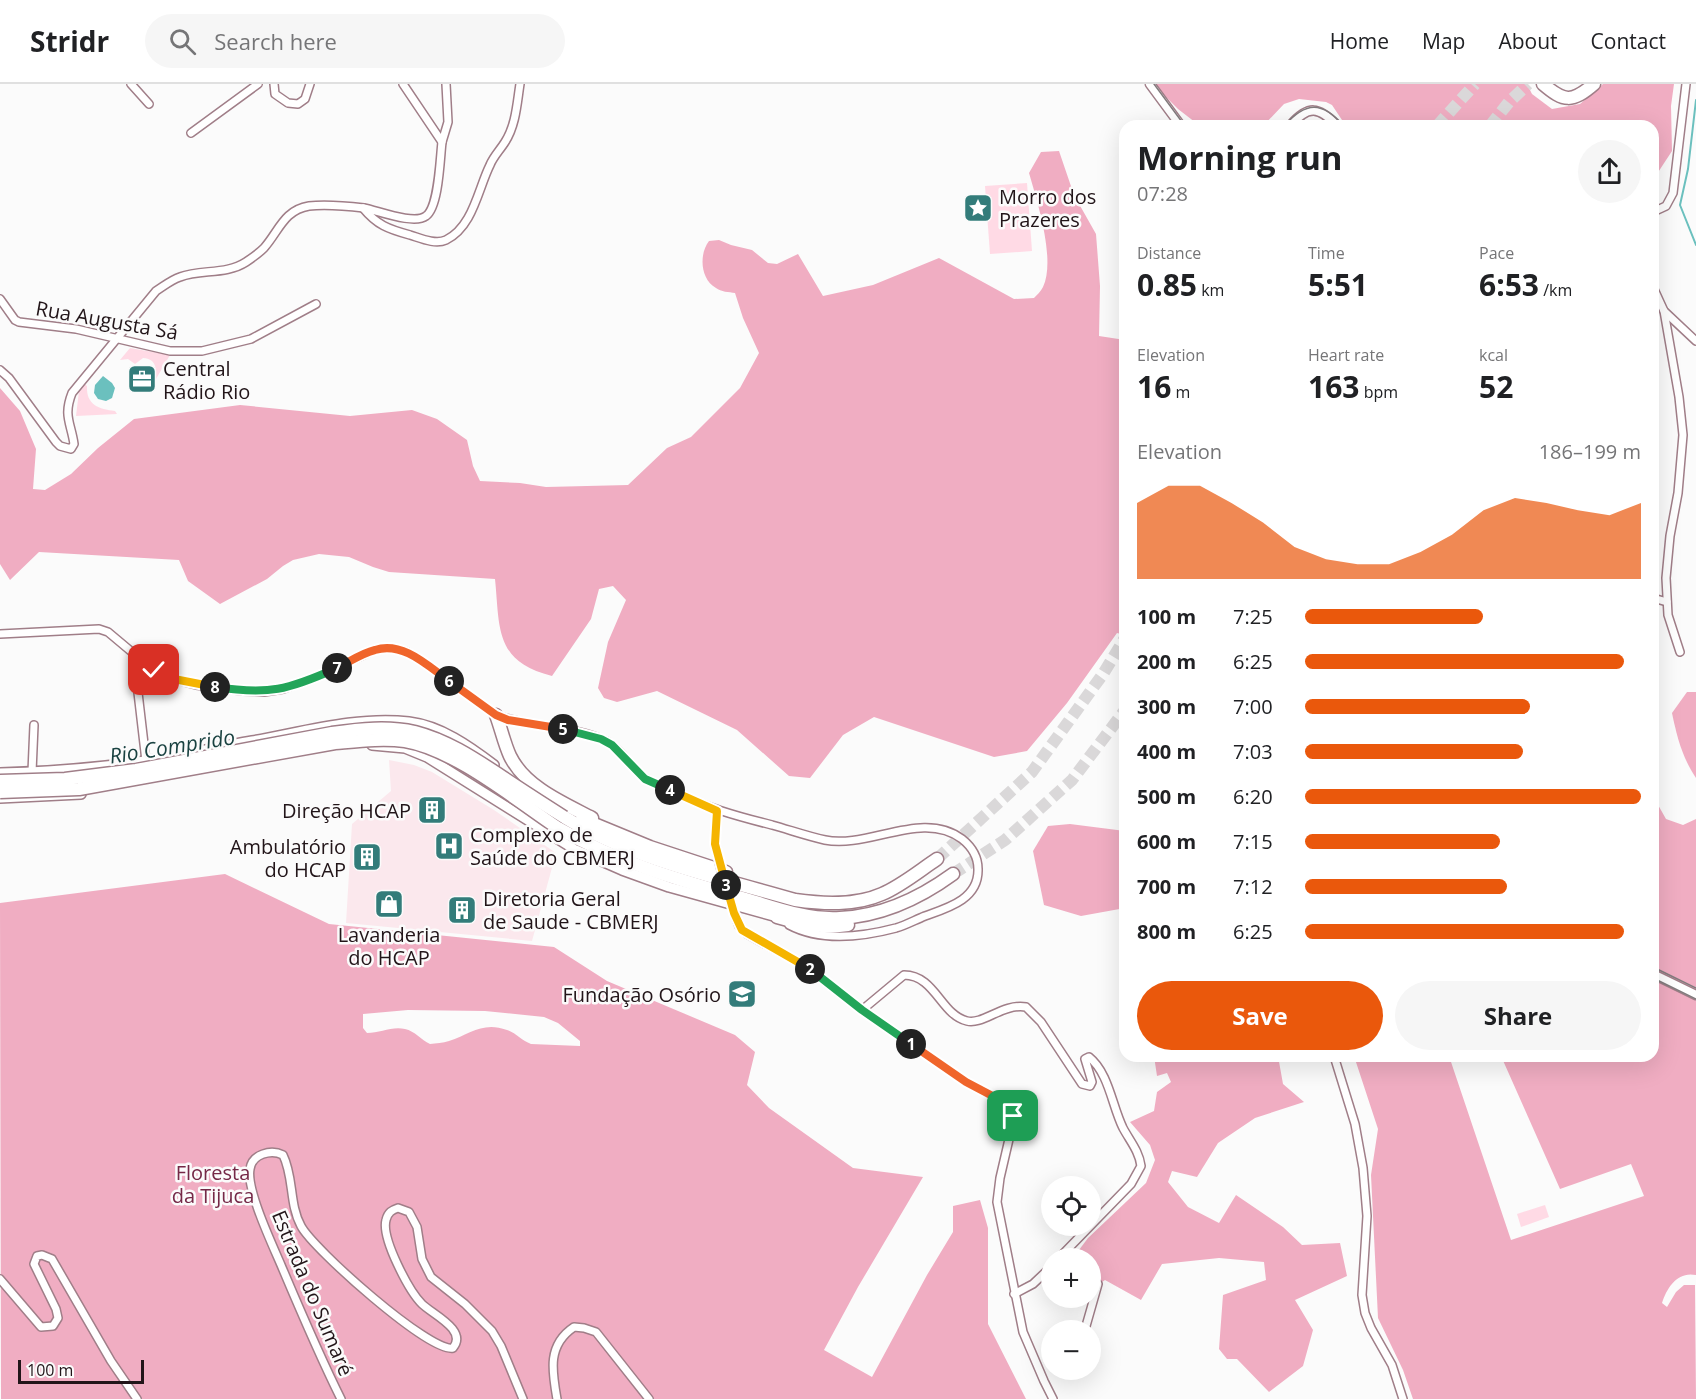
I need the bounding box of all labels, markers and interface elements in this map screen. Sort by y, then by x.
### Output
search box [145,14,565,68]
text: Stridr [30,22,109,60]
icon: search [166,25,199,58]
text: Search here [214,26,337,56]
text: Home [1330,27,1389,55]
text: Map [1422,27,1465,55]
text: About [1498,27,1558,55]
text: Contact [1591,27,1666,55]
text: Morning run [1137,135,1343,180]
button: share [1578,140,1641,203]
text: 07:28 [1137,180,1188,207]
place label: Morro dos Prazeres [999,183,1096,233]
place icon: Morro dos Prazeres [962,192,994,224]
text: Distance [1137,242,1201,264]
text: Time [1308,242,1345,264]
text: Pace [1479,242,1514,264]
text: 0.85 [1137,264,1197,305]
text: 5:51 [1308,264,1368,305]
text: 6:53 [1479,264,1539,305]
text: km [1197,279,1224,301]
text: /km [1539,279,1572,301]
street label: Rua Augusta Sá [34,294,180,346]
text: Elevation [1137,344,1205,366]
text: Heart rate [1308,344,1384,366]
text: kcal [1479,344,1508,366]
place label: Central Rádio Rio [163,355,250,405]
office icon: Central Rádio Rio [126,363,158,395]
text: 16 [1137,366,1171,407]
text: 163 [1308,366,1359,407]
text: 52 [1479,366,1513,407]
text: m [1171,381,1190,403]
text: bpm [1359,381,1398,403]
text: Elevation [1137,438,1222,465]
text: 186–199 m [1539,438,1641,465]
text: 100 m [1137,603,1196,630]
text: 7:25 [1233,603,1273,630]
pin [128,644,179,695]
text: 200 m [1137,648,1196,675]
text: 6:25 [1233,648,1273,675]
icon: check [137,653,170,686]
pin: 7 [322,653,352,683]
text: 7 [332,657,342,679]
pin: 6 [434,666,464,696]
text: 6 [444,670,454,692]
pin: 8 [200,672,230,702]
text: 8 [210,676,220,698]
text: 300 m [1137,693,1196,720]
text: 7:00 [1233,693,1273,720]
pin: 5 [548,714,578,744]
text: 5 [558,718,568,740]
water label: Rio Comprido [107,722,237,770]
text: 400 m [1137,738,1196,765]
text: 7:03 [1233,738,1273,765]
pin: 4 [655,775,685,805]
text: 4 [665,779,675,801]
text: 500 m [1137,783,1196,810]
text: 6:20 [1233,783,1273,810]
building icon: Direção HCAP [416,794,448,826]
place label: Direção HCAP [282,797,411,824]
place label: Complexo de Saúde do CBMERJ [470,821,635,871]
text: 600 m [1137,828,1196,855]
text: 7:15 [1233,828,1273,855]
hospital icon: Complexo de Saúde do CBMERJ [433,830,465,862]
place label: Ambulatório do HCAP [230,833,346,883]
building icon: Ambulatório do HCAP [351,841,383,873]
pin: 3 [711,870,741,900]
text: 700 m [1137,873,1196,900]
text: 7:12 [1233,873,1273,900]
text: 3 [721,874,731,896]
place label: Diretoria Geral de Saude - CBMERJ [483,885,659,935]
shop icon: Lavanderia do HCAP [373,888,405,920]
building icon: Diretoria Geral de Saude - CBMERJ [446,894,478,926]
text: 800 m [1137,918,1196,945]
text: 6:25 [1233,918,1273,945]
place label: Lavanderia do HCAP [338,921,440,971]
pin: 2 [795,954,825,984]
text: 2 [805,958,815,980]
school or university icon: Fundação Osório [726,978,758,1010]
place label: Fundação Osório [563,981,721,1008]
button: Save [1137,981,1383,1050]
button: Share [1395,981,1641,1050]
pin: 1 [896,1029,926,1059]
text: 1 [906,1033,916,1055]
pin [987,1090,1038,1141]
icon: arrive [996,1099,1029,1132]
park label: Floresta da Tijuca [172,1159,254,1209]
map controls [1041,1176,1101,1380]
button: locate [1041,1176,1101,1236]
street label: Estrada do Sumaré [266,1206,360,1380]
button: + [1041,1248,1101,1308]
button: − [1041,1320,1101,1380]
scale bar [18,1357,144,1384]
text: 100 m [27,1359,73,1381]

